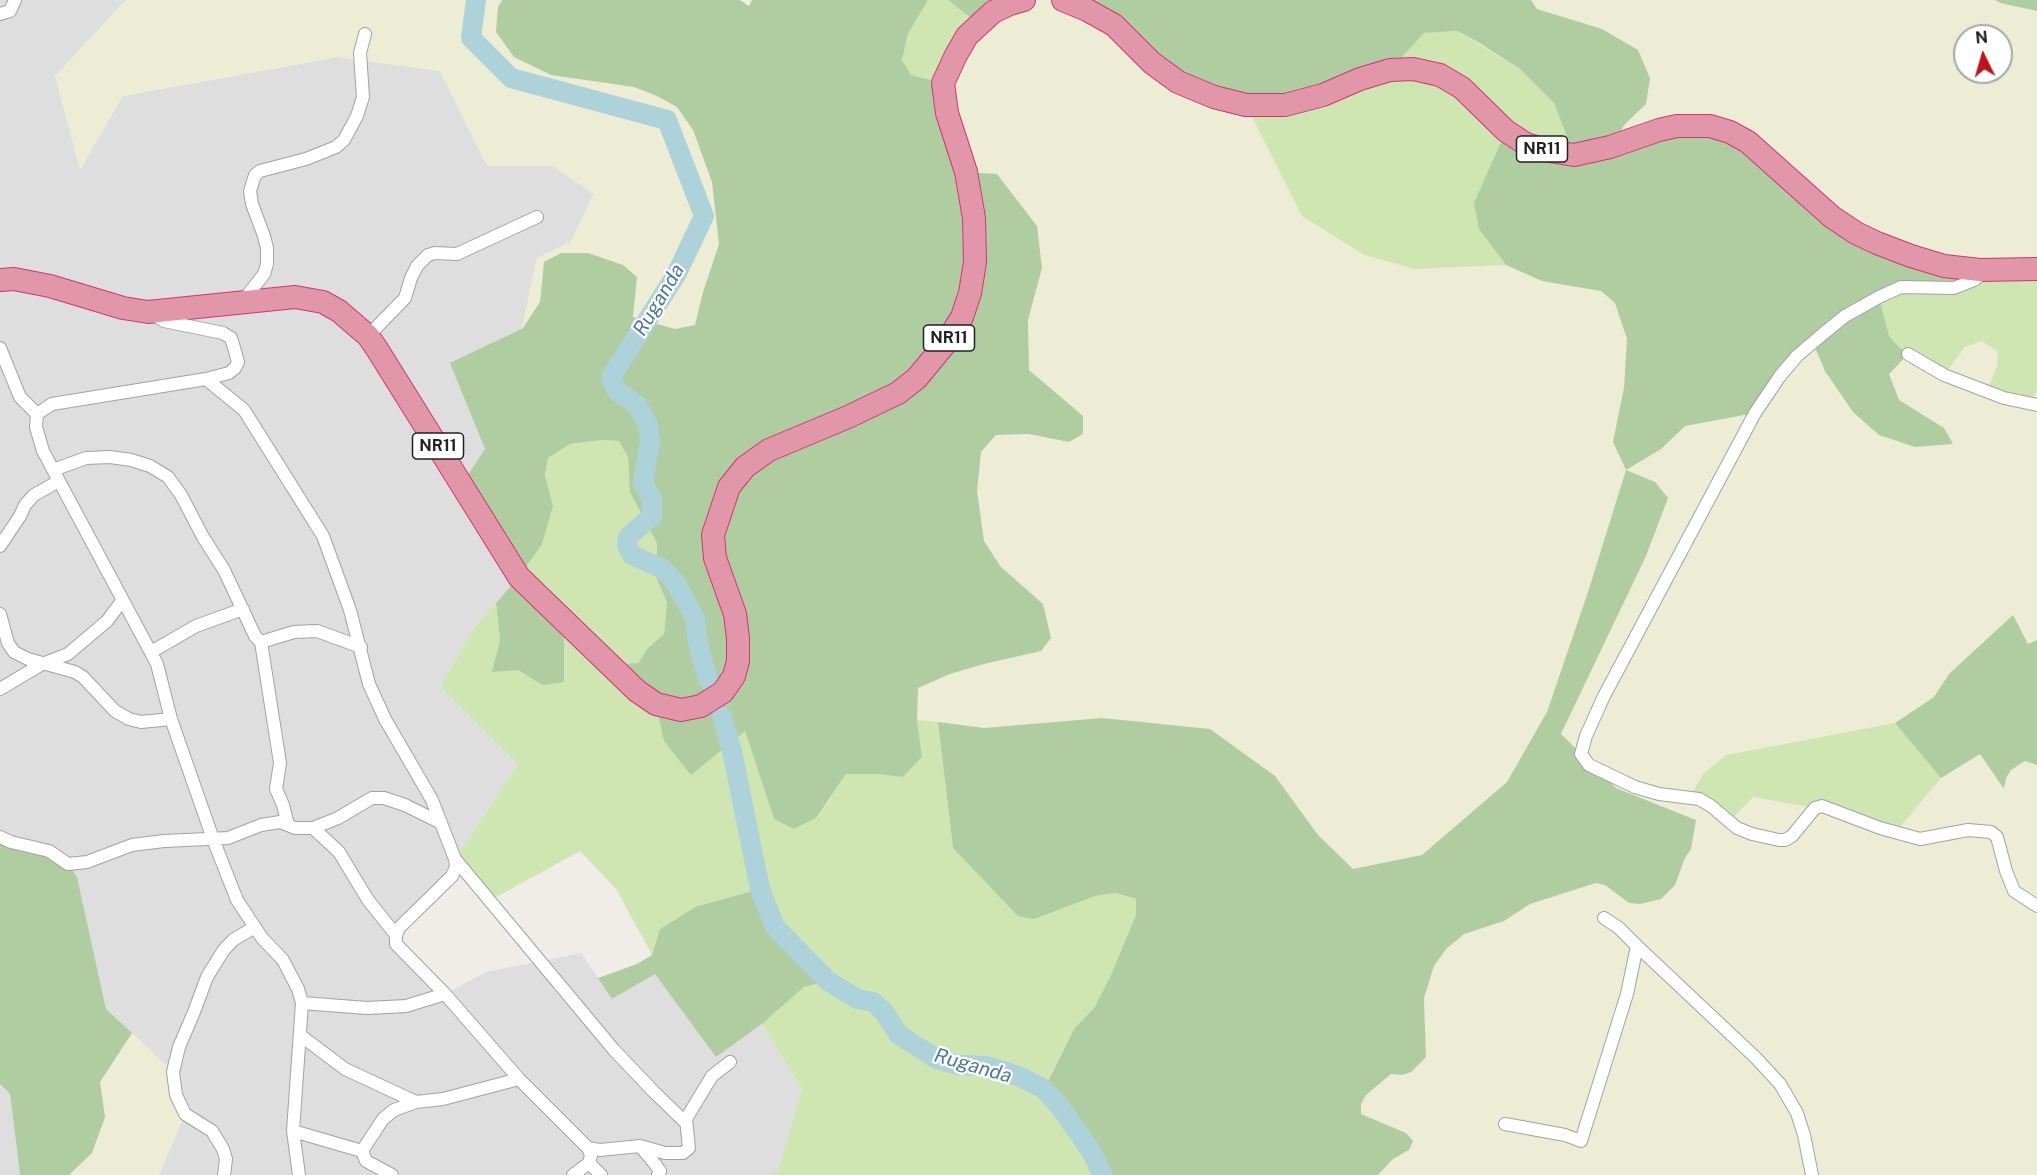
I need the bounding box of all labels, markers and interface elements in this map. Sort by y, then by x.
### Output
north arrow [1953,24,2013,84]
text: N [1974,28,1989,48]
road number: NR11 [1516,136,1568,162]
water label: Ruganda [628,260,690,340]
road number: NR11 [924,325,974,351]
road number: NR11 [412,433,464,459]
water label: Ruganda [931,1043,1015,1089]

